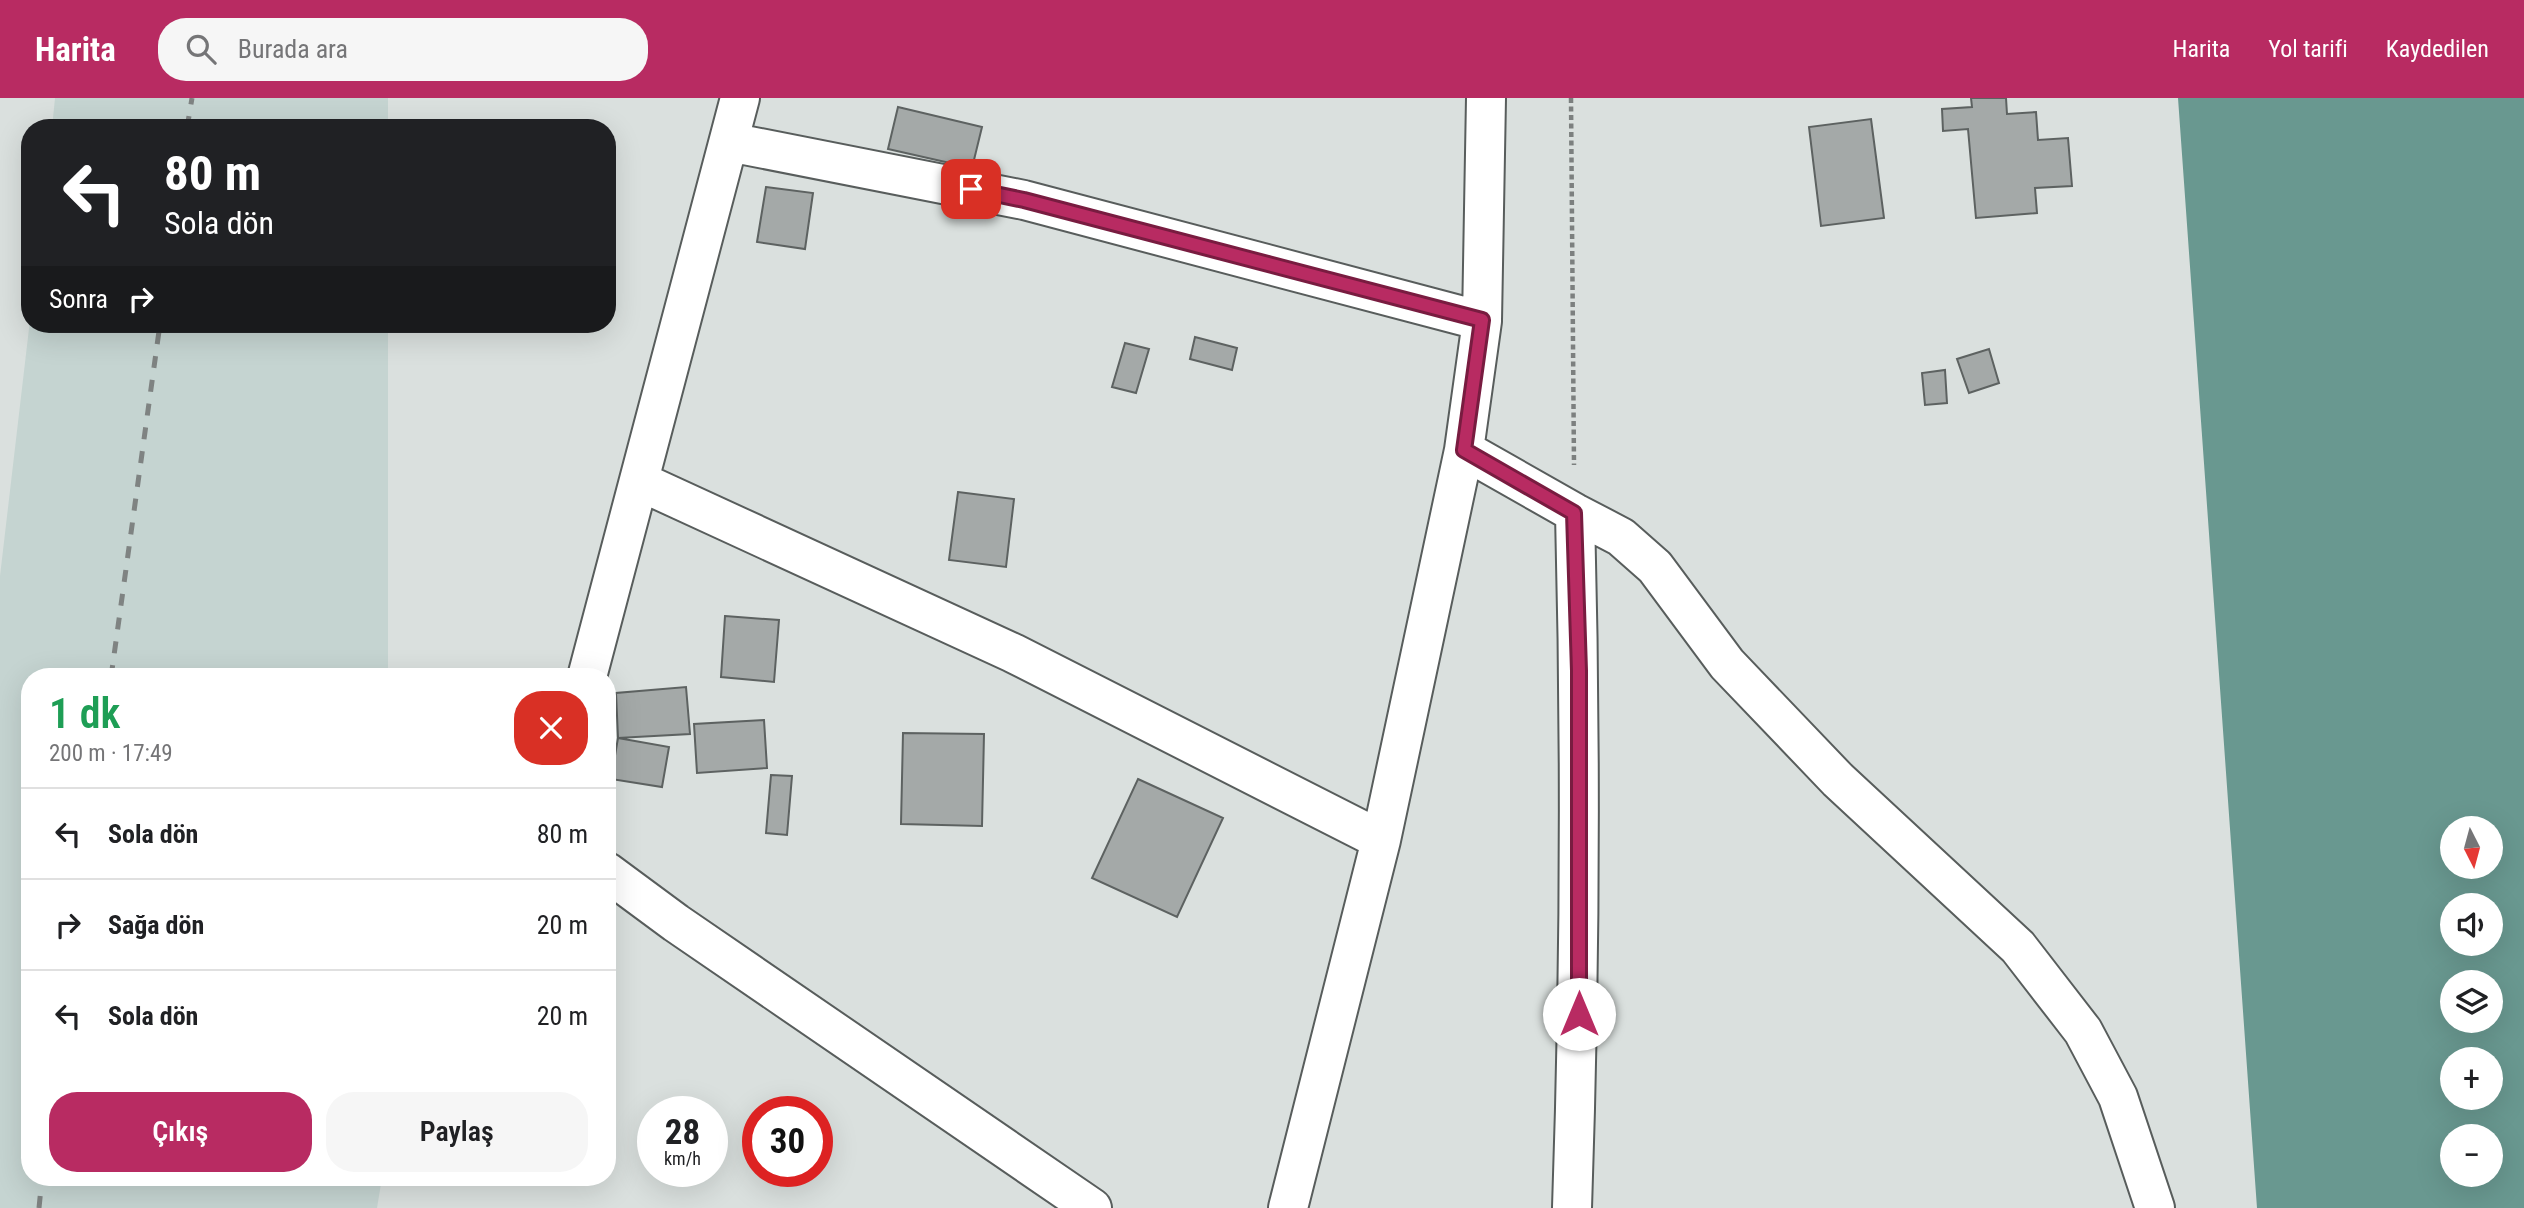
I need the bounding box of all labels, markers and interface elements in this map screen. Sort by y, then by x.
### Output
search box [158,18,648,81]
text: Harita [35,30,116,69]
icon: search [182,30,220,68]
text: Burada ara [238,34,348,64]
text: Harita [2173,35,2230,63]
text: Yol tarifi [2268,35,2348,63]
text: Kaydedilen [2386,35,2489,63]
text: 80 m [164,145,261,202]
icon: left [49,147,140,238]
pin [941,159,1001,219]
icon: arrive [952,170,990,208]
text: Sola dön [164,204,274,242]
icon: right [122,280,160,318]
text: Sonra [49,284,108,314]
text: 1 dk [49,689,120,738]
button: close [514,691,588,765]
text: 200 m · 17:49 [49,740,173,767]
icon: left [49,815,87,853]
north arrow [2440,816,2502,878]
map controls [2440,816,2503,1187]
text: Sola dön [108,819,198,849]
text: 80 m [537,819,588,849]
button: sound [2440,893,2503,956]
icon: right [49,906,87,944]
text: Sağa dön [108,910,204,940]
text: 20 m [537,910,588,940]
button: layers [2440,970,2503,1033]
position arrow [1542,977,1616,1051]
icon: left [49,997,87,1035]
text: Sola dön [108,1001,198,1031]
text: 20 m [537,1001,588,1031]
button: + [2440,1047,2503,1110]
button: Çıkış [49,1092,312,1172]
button: Paylaş [326,1092,588,1172]
speed limit sign: 30 [742,1096,833,1187]
text: 28 [665,1112,700,1153]
button: − [2440,1124,2503,1187]
text: km/h [664,1148,701,1169]

